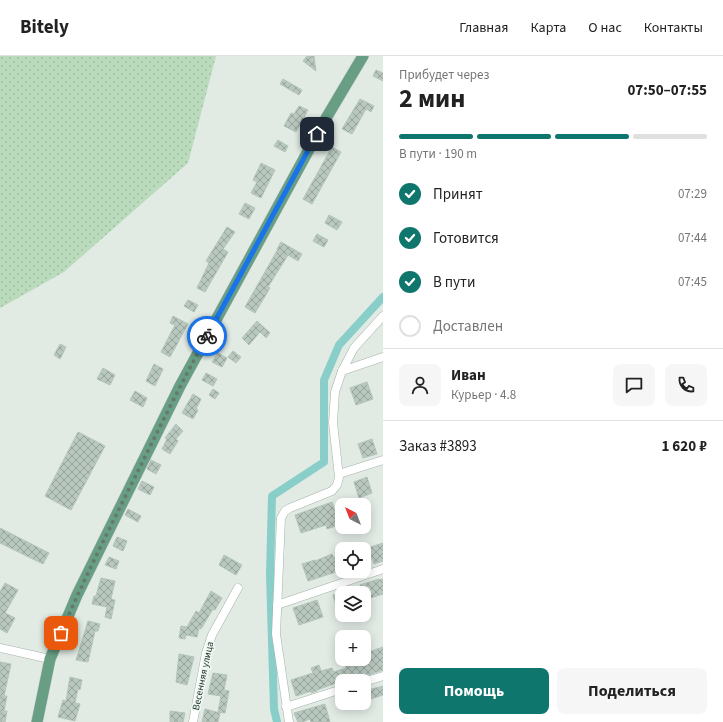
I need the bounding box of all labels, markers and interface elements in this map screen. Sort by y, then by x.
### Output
text: Bitely [20,14,69,41]
text: Главная [459,18,508,38]
text: Карта [530,18,566,38]
text: О нас [588,18,622,38]
text: Контакты [644,18,703,38]
text: Прибудет через [399,66,489,84]
text: 2 мин [399,80,465,117]
text: 07:50–07:55 [627,80,707,101]
pin [300,117,334,151]
icon: home [306,123,328,145]
text: В пути · 190 m [399,145,477,163]
icon: check [399,183,421,205]
text: Принят [433,184,483,205]
text: 07:29 [678,185,707,203]
icon: check [399,227,421,249]
text: Готовится [433,228,499,249]
text: 07:44 [678,229,707,247]
icon: check [399,271,421,293]
text: В пути [433,272,476,293]
text: 07:45 [678,273,707,291]
courier [187,316,227,356]
text: Доставлен [433,316,503,337]
icon: bike [196,325,218,347]
button: person [399,364,441,406]
button: chat [613,364,655,406]
button: phone [665,364,707,406]
text: Иван [451,365,486,386]
text: Курьер · 4.8 [451,386,516,404]
text: Заказ #3893 [399,436,477,457]
text: 1 620 ₽ [661,436,707,457]
north arrow [335,498,371,534]
map controls [335,498,371,710]
button: locate [335,542,371,578]
button: layers [335,586,371,622]
pin [44,616,78,650]
icon: bag [50,622,72,644]
button: + [335,630,371,666]
street label: Весенняя улица [189,640,217,712]
button: Помощь [399,668,549,714]
button: Поделиться [557,668,707,714]
button: − [335,674,371,710]

